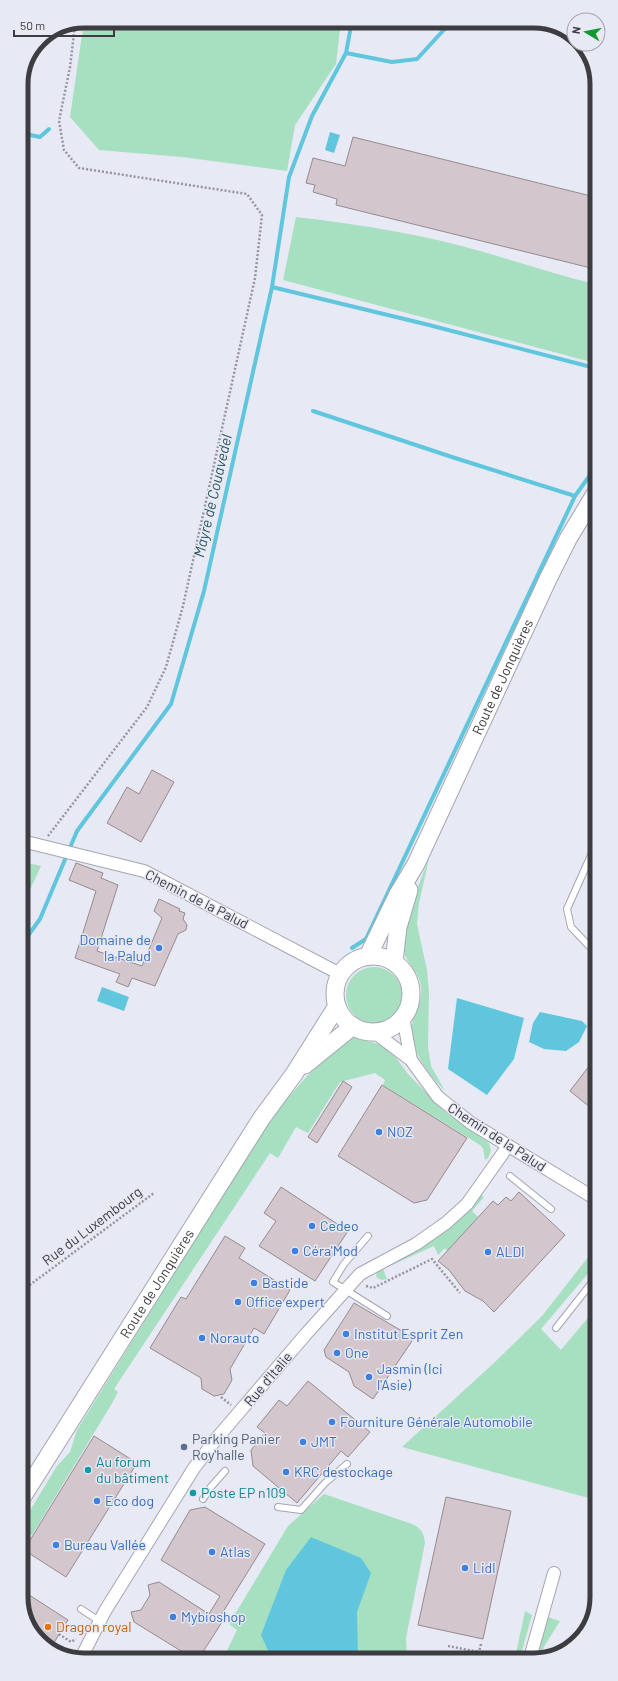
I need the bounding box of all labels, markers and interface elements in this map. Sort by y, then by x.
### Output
scale bar [14,12,114,38]
north arrow [566,12,606,52]
text: 50 m [20,18,45,32]
text: N [569,25,583,35]
water label: Mayre de Couavedel [189,432,235,559]
street label: Route de Jonquières [468,616,536,737]
street label: Chemin de la Palud [143,865,252,932]
place label: Domaine de la Palud [80,931,151,964]
marker: Domaine de la Palud [154,943,164,953]
street label: Chemin de la Palud [445,1098,550,1175]
place label: NOZ [387,1123,413,1140]
marker: NOZ [374,1127,384,1137]
street label: Rue du Luxembourg [39,1183,145,1269]
place label: Cedeo [320,1217,359,1234]
marker: Cedeo [307,1221,317,1231]
street label: Route de Jonquières [116,1226,197,1341]
place label: Céra'Mod [303,1242,358,1259]
place label: ALDI [496,1243,525,1260]
marker: Céra'Mod [290,1246,300,1256]
marker: ALDI [483,1247,493,1257]
place label: Bastide [262,1274,308,1291]
marker: Bastide [249,1278,259,1288]
place label: Office expert [246,1293,325,1310]
marker: Office expert [233,1297,243,1307]
place label: Institut Esprit Zen [354,1325,463,1342]
place label: Norauto [210,1329,259,1346]
marker: Institut Esprit Zen [341,1329,351,1339]
marker: Norauto [197,1333,207,1343]
place label: One [345,1344,369,1361]
street label: Rue d'Italie [240,1348,295,1409]
marker: One [332,1348,342,1358]
place label: Jasmin (Ici l'Asie) [377,1360,443,1393]
marker: Jasmin (Ici l'Asie) [364,1372,374,1382]
place label: Fourniture Générale Automobile [340,1413,533,1430]
marker: Fourniture Générale Automobile [327,1417,337,1427]
place label: Parking Panier Roy'halle [192,1430,280,1463]
place label: JMT [311,1433,337,1450]
marker: JMT [298,1437,308,1447]
marker: Parking Panier Roy'halle [179,1442,189,1452]
place label: Au forum du bâtiment [96,1453,169,1486]
place label: KRC destockage [294,1463,393,1480]
marker: Au forum du bâtiment [83,1465,93,1475]
marker: KRC destockage [281,1467,291,1477]
place label: Poste EP n109 [201,1484,286,1501]
marker: Poste EP n109 [188,1488,198,1498]
place label: Eco dog [105,1492,154,1509]
marker: Eco dog [92,1496,102,1506]
place label: Bureau Vallée [64,1536,146,1553]
marker: Bureau Vallée [51,1540,61,1550]
place label: Atlas [220,1543,251,1560]
marker: Atlas [207,1547,217,1557]
place label: Lidl [473,1559,495,1576]
marker: Lidl [460,1563,470,1573]
place label: Mybioshop [181,1608,246,1625]
marker: Mybioshop [168,1612,178,1622]
place label: Dragon royal [56,1618,131,1635]
marker: Dragon royal [43,1622,53,1632]

